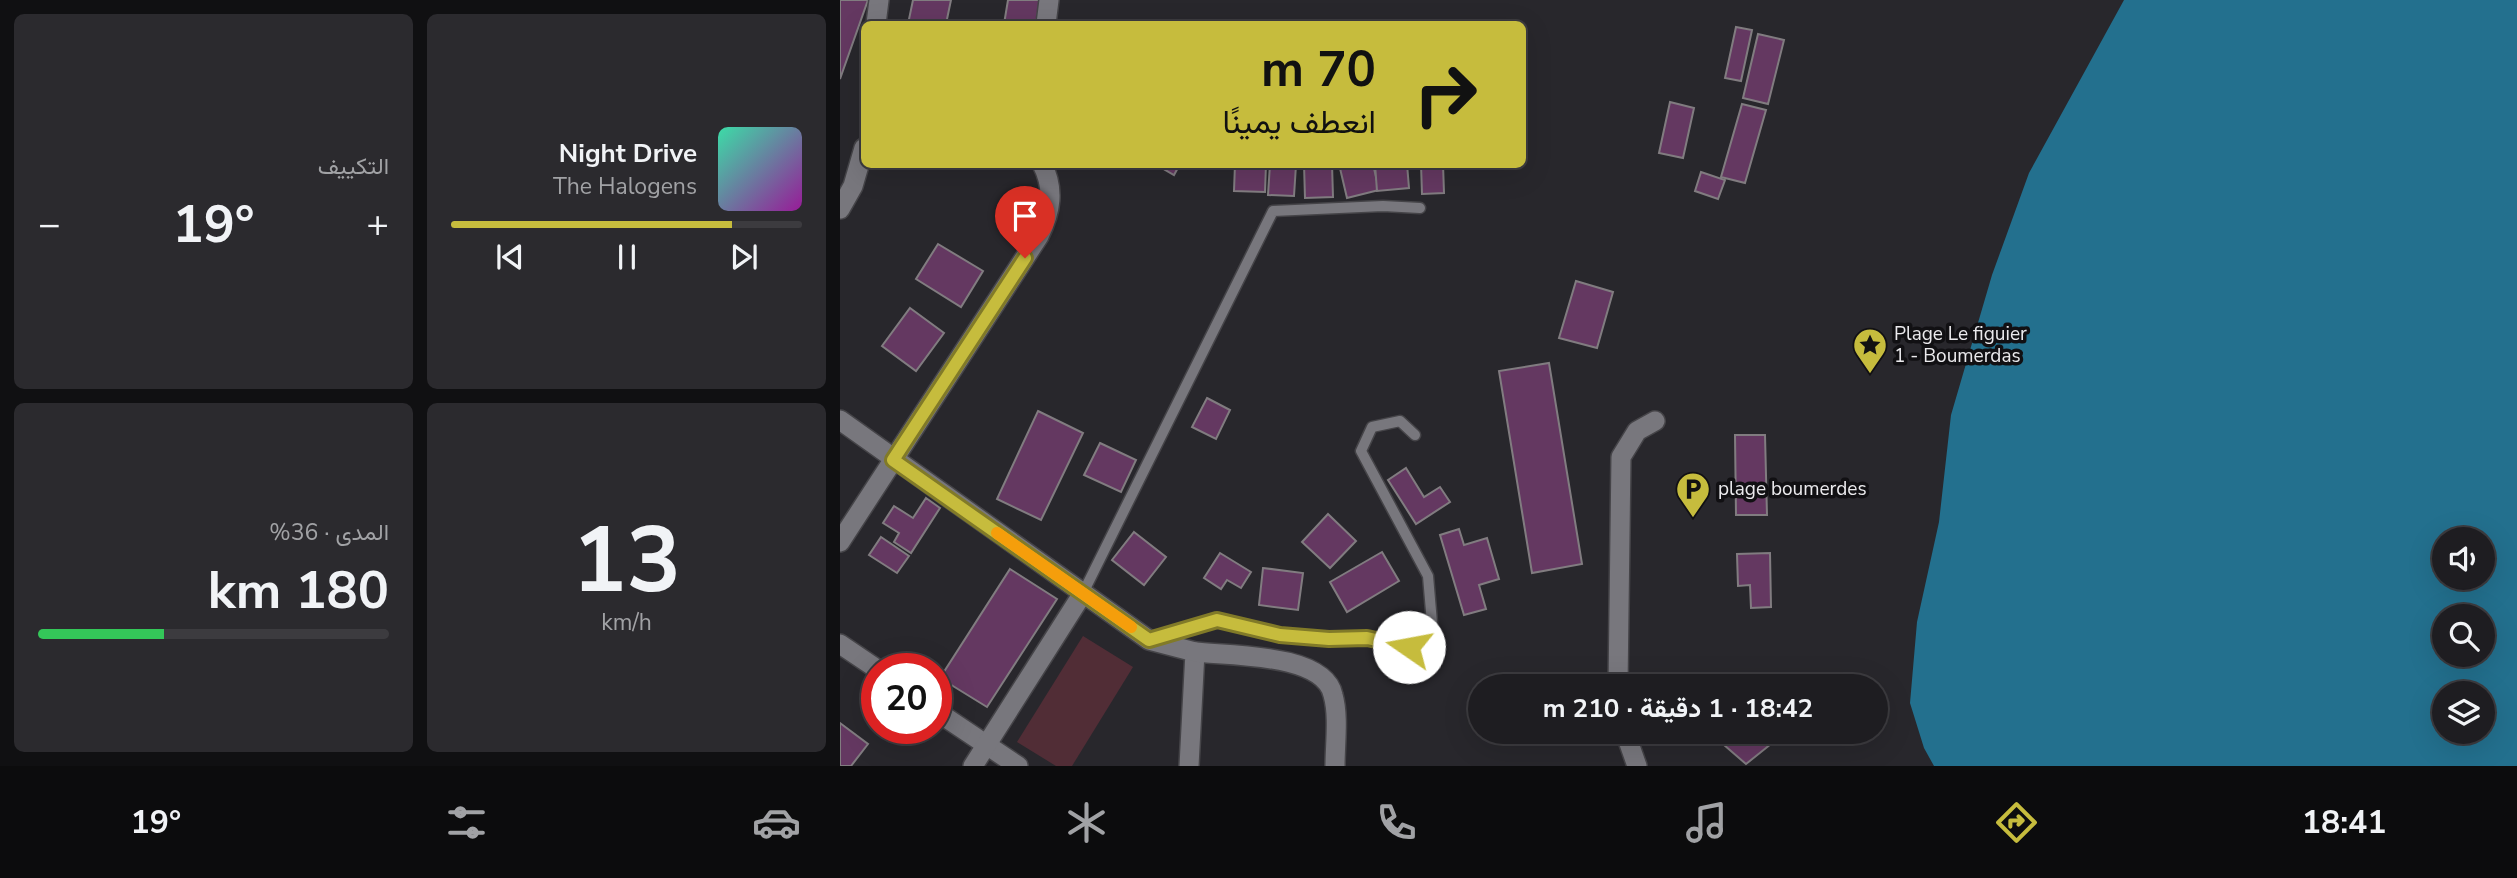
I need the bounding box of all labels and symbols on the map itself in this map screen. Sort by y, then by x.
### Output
pin [995,186,1055,258]
place label: Plage Le figuier 1 - Boumerdas [1894,321,2027,369]
place icon: Plage Le figuier 1 - Boumerdas [1851,326,1889,375]
parking icon: plage boumerdes [1674,470,1712,519]
place label: plage boumerdes [1718,476,1867,502]
position arrow [1372,610,1446,684]
speed limit sign: 20 [861,653,952,744]

